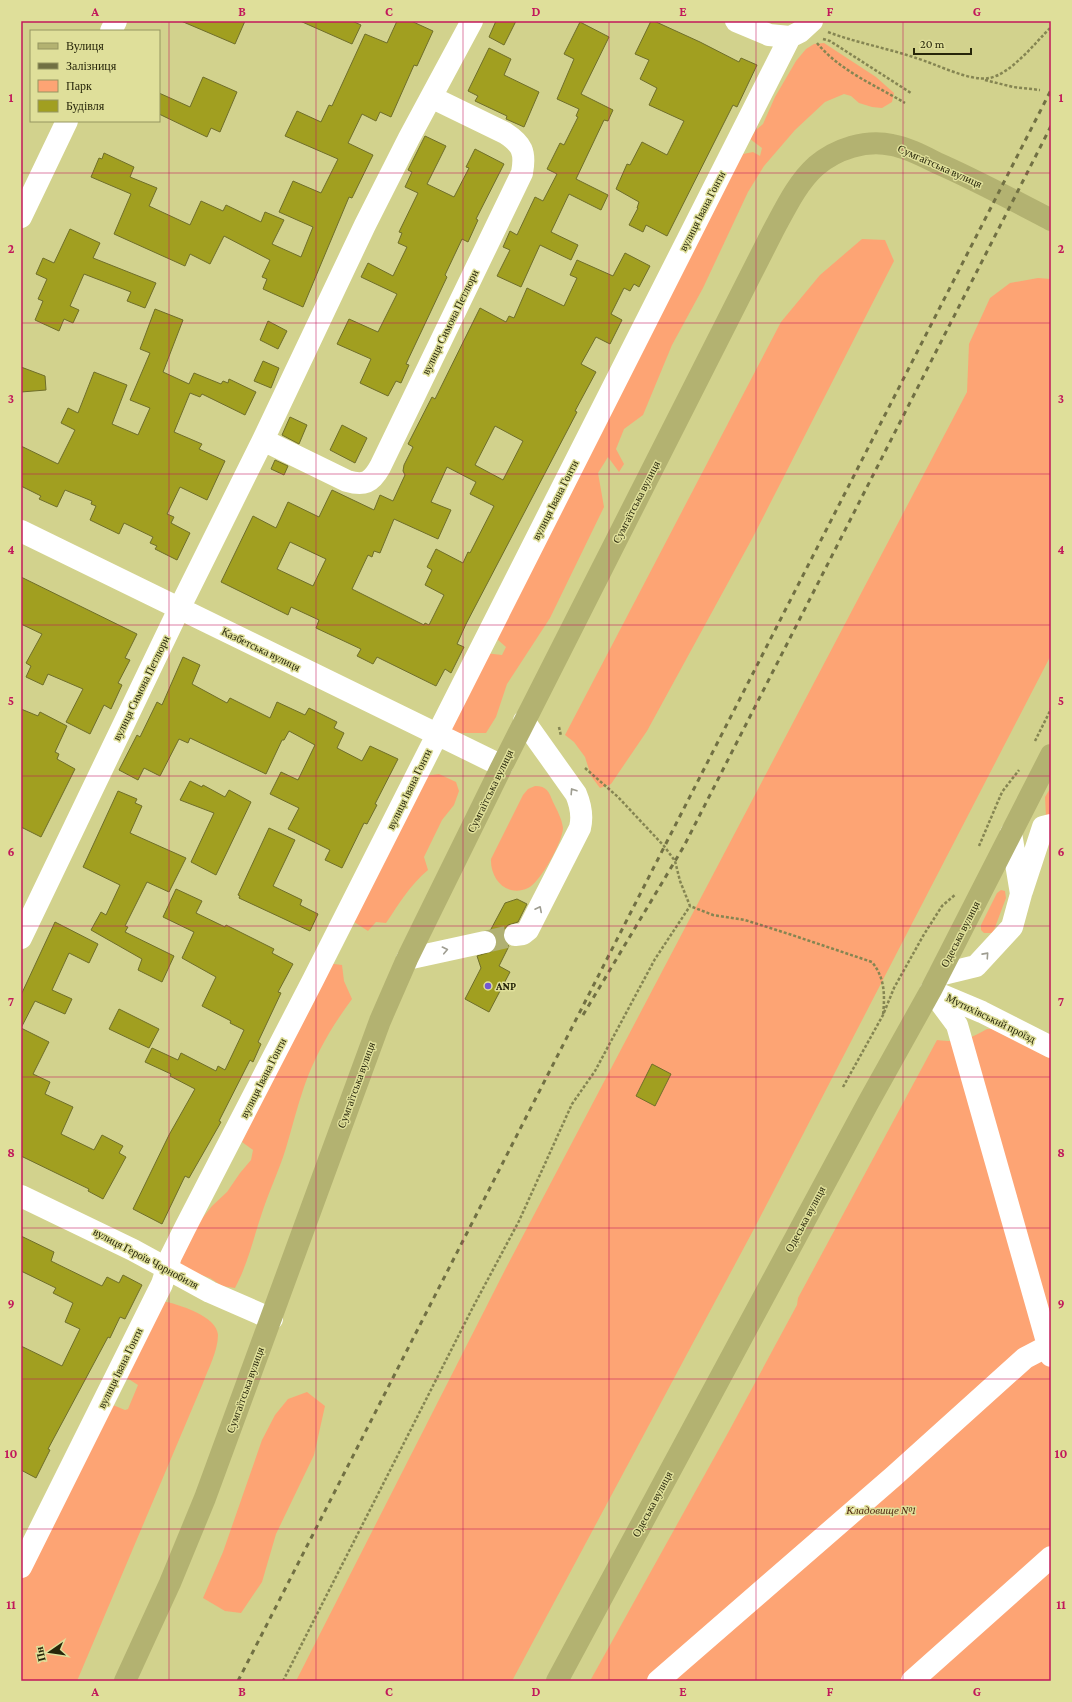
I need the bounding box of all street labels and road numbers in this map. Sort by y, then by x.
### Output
street label: Сумгаїтська вулиця [896,142,984,190]
street label: вулиця Івана Гонти [677,169,727,253]
street label: вулиця Симона Петлюри [419,268,481,376]
street label: вулиця Івана Гонти [530,458,580,542]
street label: Сумгаїтська вулиця [610,459,662,545]
street label: Казбетська вулиця [220,625,302,673]
street label: вулиця Симона Петлюри [110,634,172,742]
street label: вулиця Івана Гонти [384,747,434,831]
street label: Сумгаїтська вулиця [465,747,515,835]
street label: Одеська вулиця [938,899,982,969]
street label: Мутихівський проїзд [944,991,1038,1045]
street label: вулиця Івана Гонти [238,1036,288,1120]
street label: Сумгаїтська вулиця [335,1040,377,1130]
street label: Одеська вулиця [783,1184,827,1254]
street label: вулиця Героїв Чорнобиля [91,1225,201,1291]
street label: вулиця Івана Гонти [95,1326,145,1410]
street label: Сумгаїтська вулиця [224,1345,266,1435]
street label: Одеська вулиця [630,1469,674,1539]

